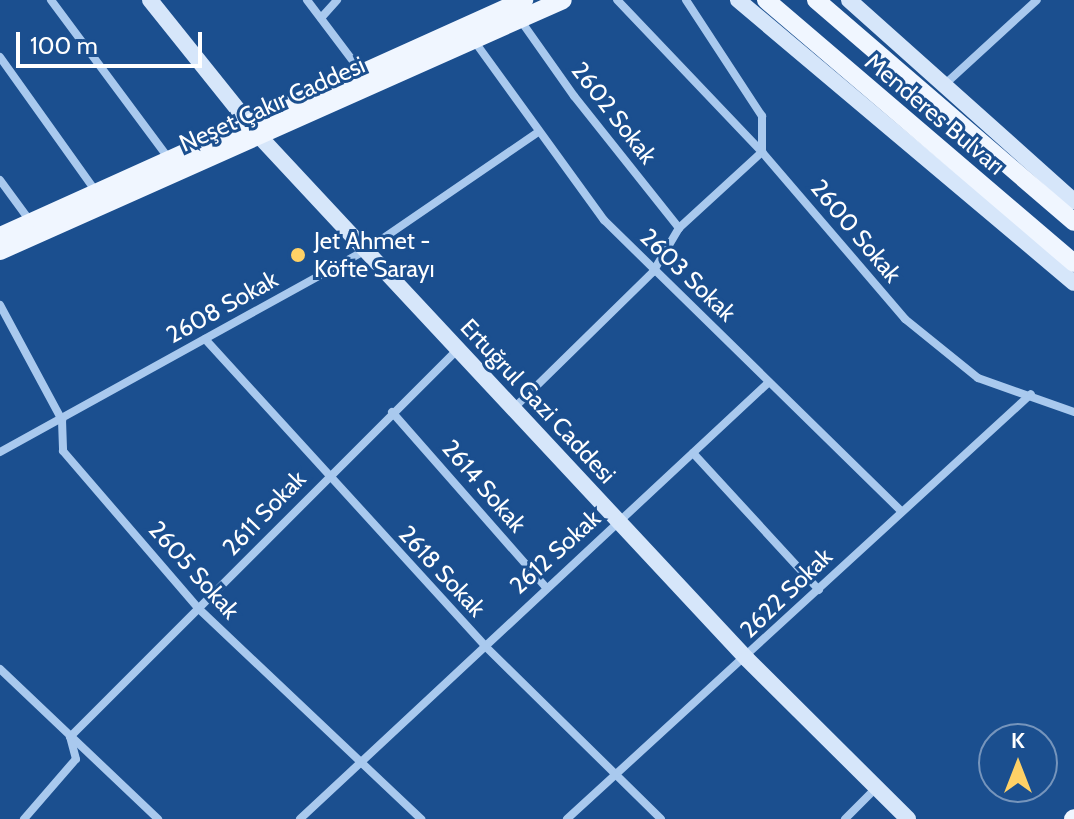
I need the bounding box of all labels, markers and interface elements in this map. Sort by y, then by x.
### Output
scale bar [20,16,206,66]
text: 100 m [30,31,98,60]
street label: Menderes Bulvarı [859,47,1011,181]
street label: Neşet Çakır Caddesi [175,50,369,158]
street label: 2602 Sokak [565,56,663,170]
street label: 2600 Sokak [805,174,907,288]
street label: 2603 Sokak [634,222,742,328]
place label: Jet Ahmet - Köfte Sarayı [314,227,435,283]
marker: Jet Ahmet - Köfte Sarayı [289,246,307,264]
street label: 2608 Sokak [161,265,283,349]
street label: Ertuğrul Gazi Caddesi [454,313,622,489]
street label: 2614 Sokak [436,434,532,538]
street label: 2611 Sokak [216,464,312,562]
street label: 2612 Sokak [504,504,606,600]
street label: 2605 Sokak [143,515,245,625]
street label: 2618 Sokak [393,520,491,622]
street label: 2622 Sokak [734,542,838,644]
north arrow [978,723,1058,803]
text: K [1011,727,1025,754]

